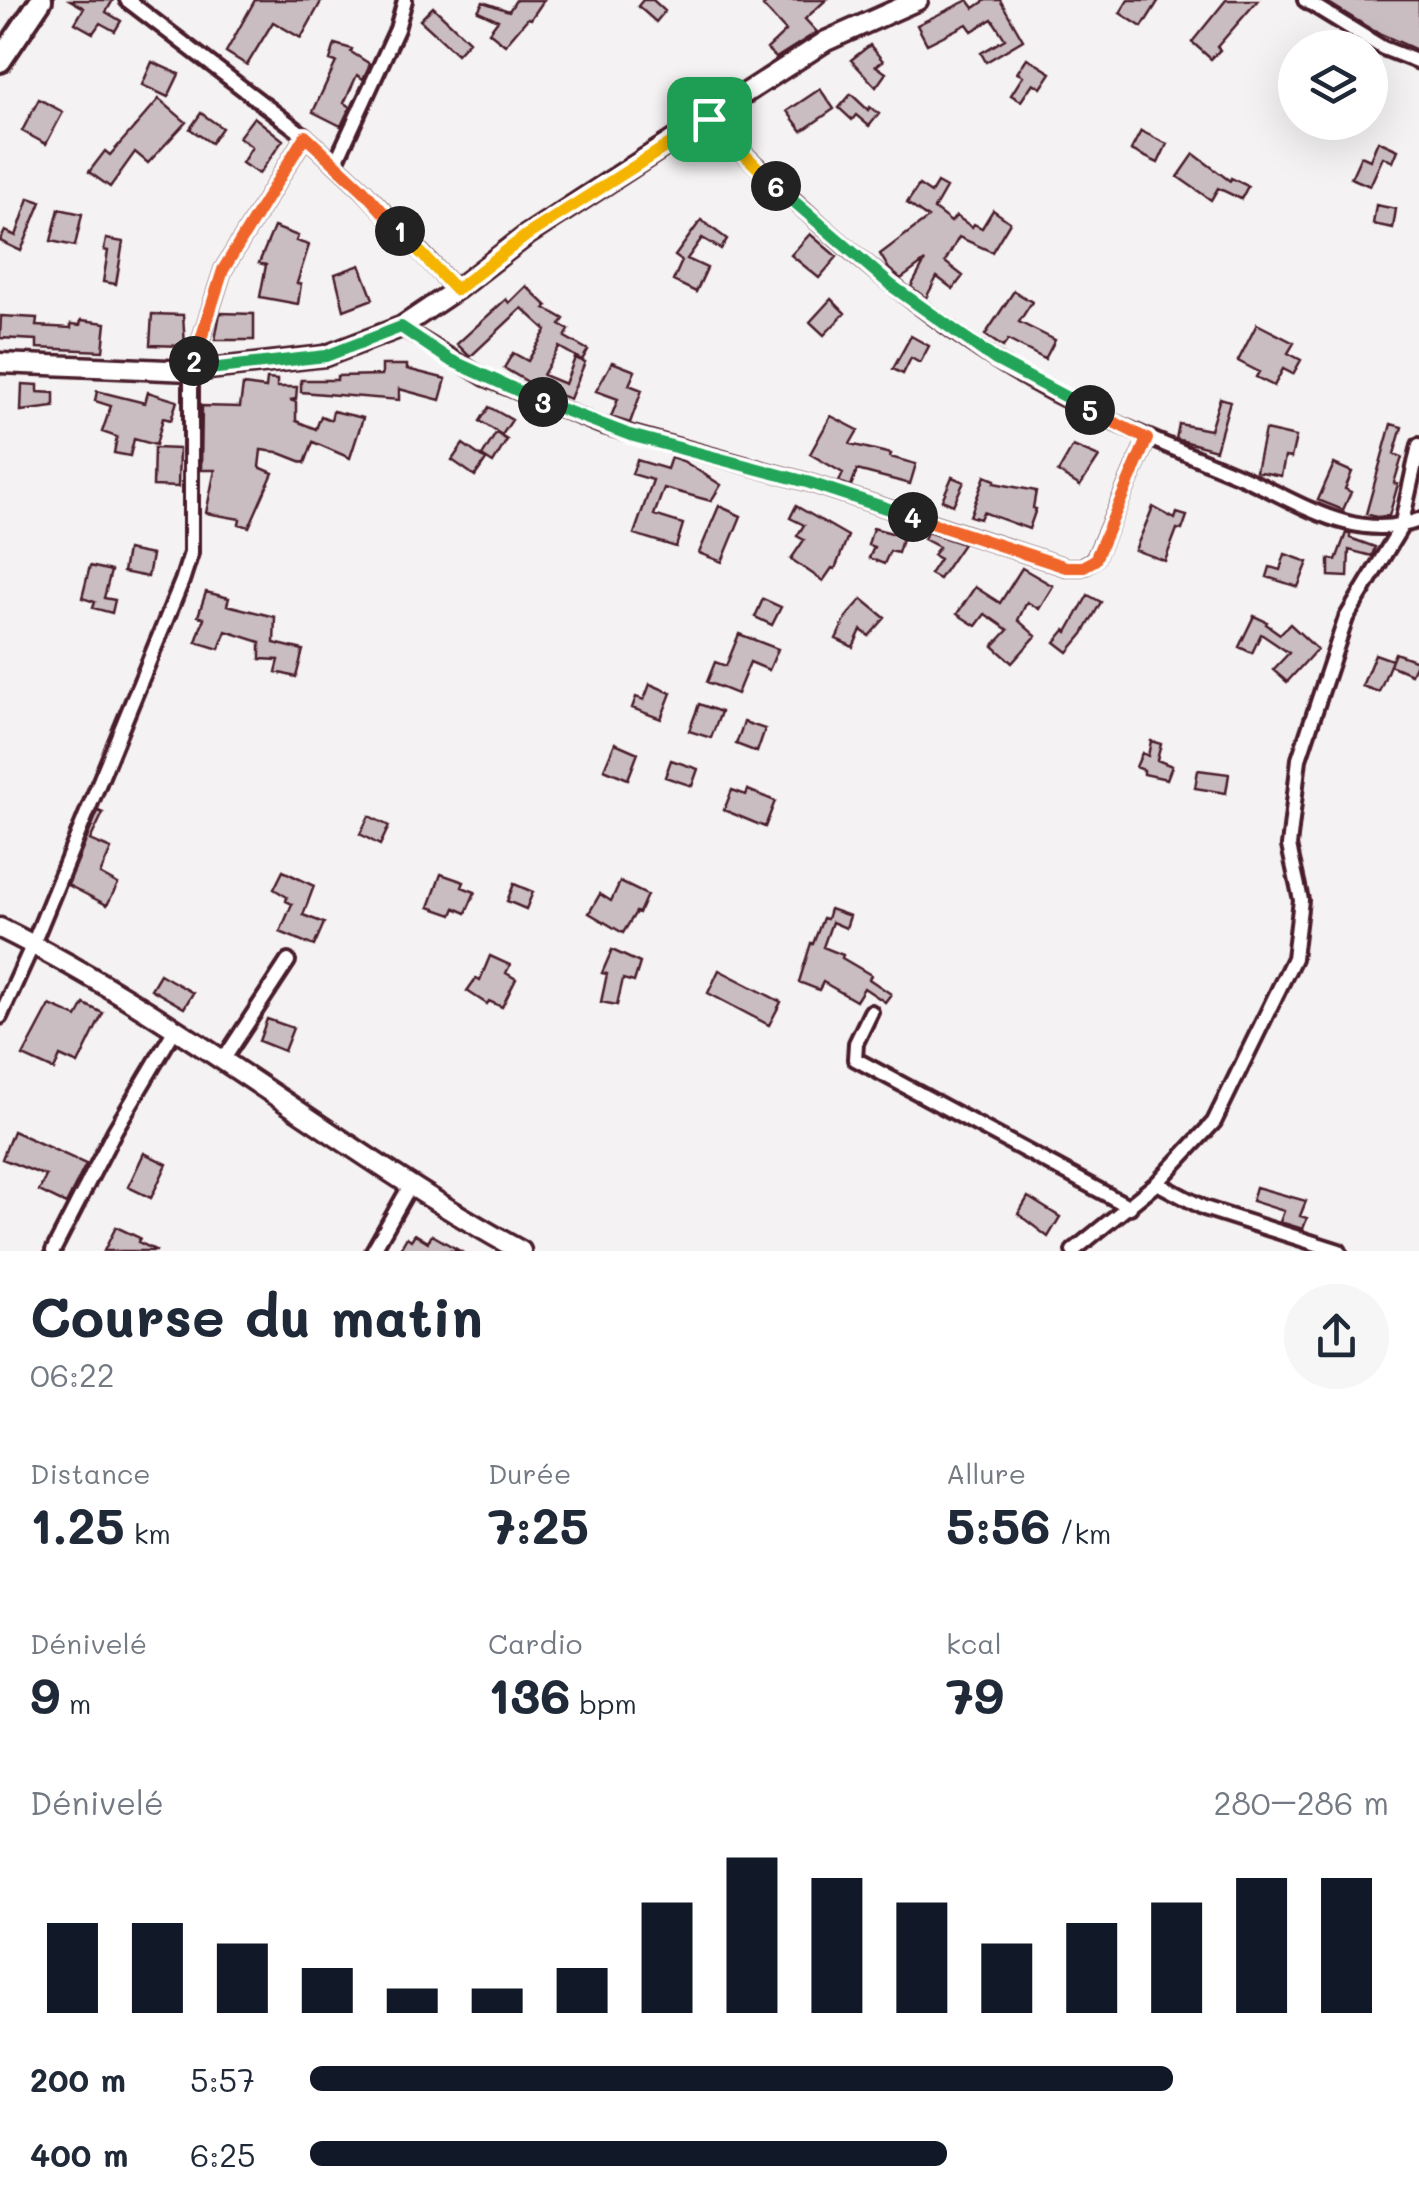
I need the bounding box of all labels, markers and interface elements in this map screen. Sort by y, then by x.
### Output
map controls [1278,30,1388,140]
button: layers [1278,30,1388,140]
pin [667,77,752,162]
icon: arrive [682,92,737,147]
pin: 6 [751,161,801,211]
text: 6 [768,168,784,204]
pin: 1 [375,206,425,256]
text: 1 [394,213,406,249]
pin: 2 [169,336,219,386]
text: 2 [186,343,202,379]
pin: 3 [518,377,568,427]
text: 3 [535,384,551,420]
pin: 5 [1065,385,1115,435]
text: 5 [1082,392,1098,428]
pin: 4 [888,492,938,542]
text: 4 [904,499,922,535]
text: Course du matin [30,1279,483,1351]
button: share [1284,1284,1389,1389]
text: 06:22 [30,1353,115,1395]
text: Distance [30,1455,151,1491]
text: Durée [488,1455,571,1491]
text: Allure [946,1455,1026,1491]
text: 1.25 [30,1491,125,1557]
text: 7:25 [488,1491,589,1557]
text: 5:56 [946,1491,1051,1557]
text: km [125,1515,171,1551]
text: /km [1051,1515,1111,1551]
text: Dénivelé [30,1625,147,1661]
text: Cardio [488,1625,582,1661]
text: kcal [946,1625,1002,1661]
text: 9 [30,1661,60,1727]
text: 136 [488,1661,570,1727]
text: 79 [946,1661,1004,1727]
text: m [60,1685,91,1721]
text: bpm [570,1685,637,1721]
text: Dénivelé [30,1781,164,1823]
text: 280–286 m [1214,1781,1389,1823]
text: 200 m [30,2058,126,2100]
text: 5:57 [190,2058,255,2100]
text: 400 m [30,2133,128,2175]
text: 6:25 [190,2133,256,2175]

